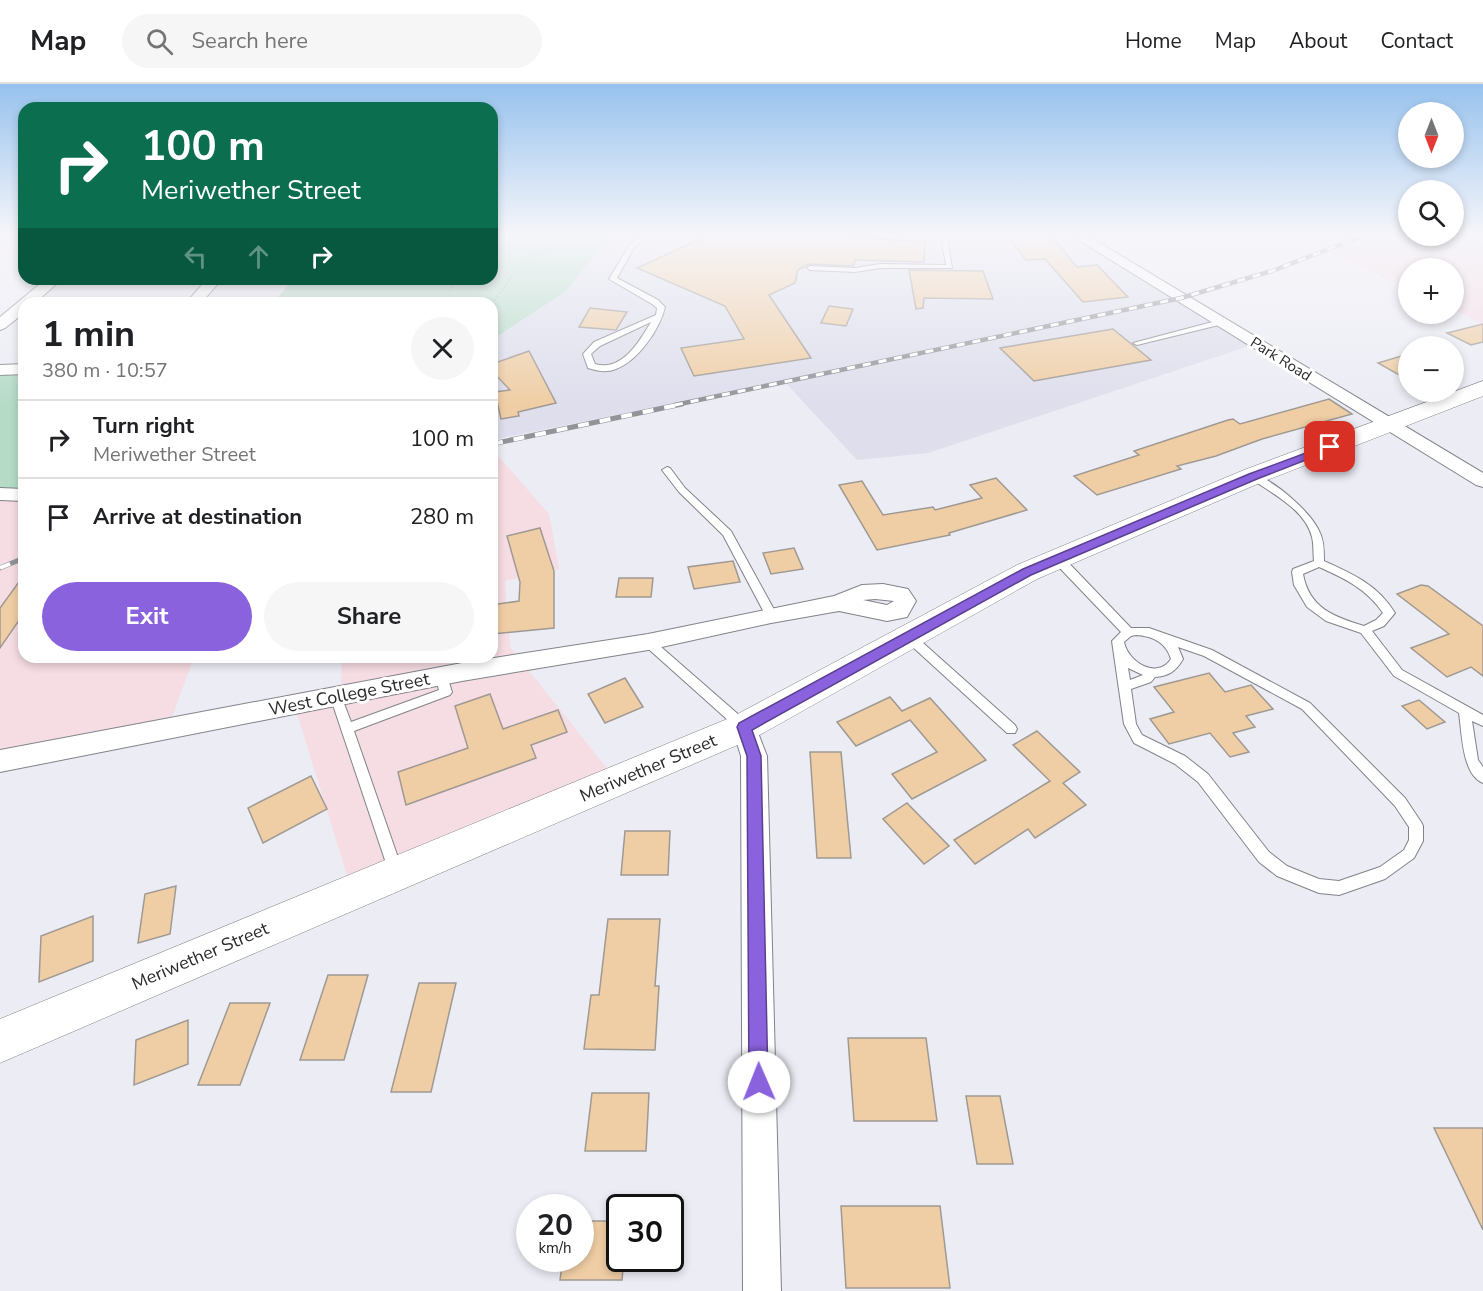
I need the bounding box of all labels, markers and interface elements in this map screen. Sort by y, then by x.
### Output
search box [122,14,542,68]
text: Map [30,22,86,60]
icon: search [143,25,176,58]
text: Search here [191,26,308,56]
text: Home [1125,27,1182,55]
text: Map [1215,27,1256,55]
text: About [1289,27,1347,55]
text: Contact [1380,27,1453,55]
north arrow [1398,102,1464,168]
map controls [1398,102,1464,402]
text: 100 m [141,118,265,175]
icon: right [42,126,120,204]
text: Meriwether Street [141,172,361,209]
button: search [1398,180,1464,246]
icon: left [179,240,212,273]
icon: ahead [242,240,275,273]
icon: right [305,240,338,273]
button: + [1398,258,1464,324]
text: 1 min [42,310,135,359]
button: close [411,317,474,380]
street label: Park Road [1247,332,1315,386]
button: − [1398,336,1464,402]
text: 380 m · 10:57 [42,357,168,384]
text: Turn right [93,411,194,441]
pin [1304,421,1355,472]
icon: right [42,423,75,456]
text: 100 m [410,424,474,454]
icon: arrive [1313,430,1346,463]
text: Meriwether Street [93,441,256,468]
icon: arrive [42,501,75,534]
text: Arrive at destination [93,502,302,532]
text: 280 m [410,502,474,532]
button: Exit [42,582,252,651]
button: Share [264,582,474,651]
street label: West College Street [267,667,432,721]
street label: Meriwether Street [576,728,721,808]
street label: Meriwether Street [128,916,273,996]
position arrow [727,1050,791,1114]
speed limit sign: 30 [606,1194,684,1272]
text: 20 [537,1205,573,1246]
text: km/h [538,1238,572,1258]

